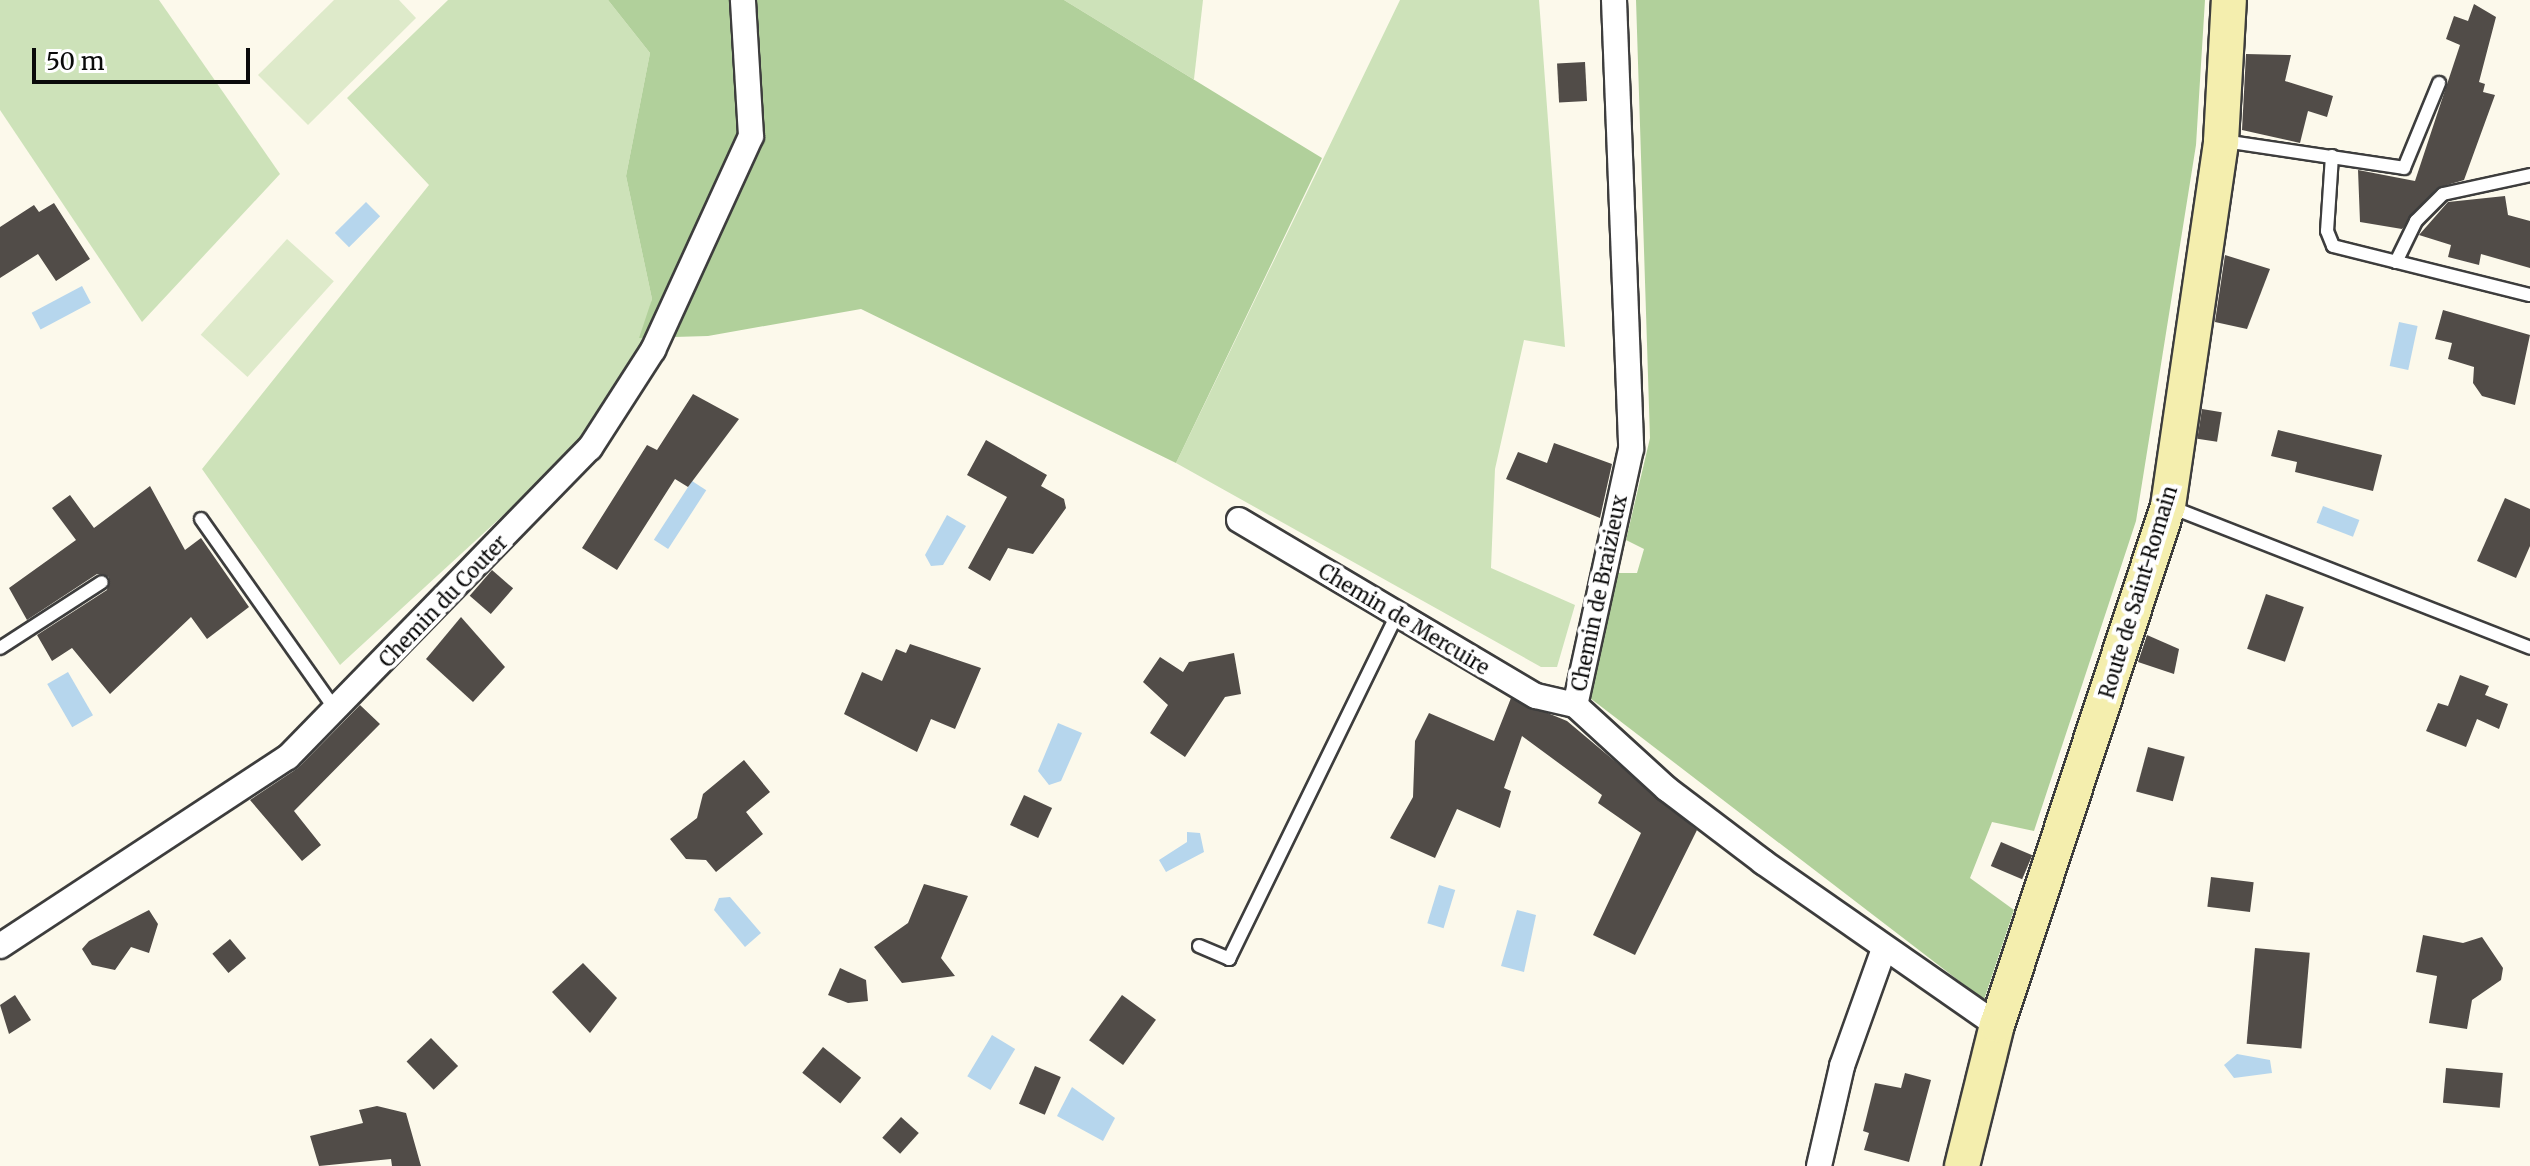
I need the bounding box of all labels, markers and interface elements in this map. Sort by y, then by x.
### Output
scale bar [36,32,254,82]
text: 50 m [46,46,105,77]
street label: Route de Saint-Romain [2094,483,2182,701]
street label: Chemin de Braizieux [1566,493,1632,693]
street label: Chemin du Couter [374,530,512,672]
street label: Chemin de Mercuire [1314,559,1494,679]

